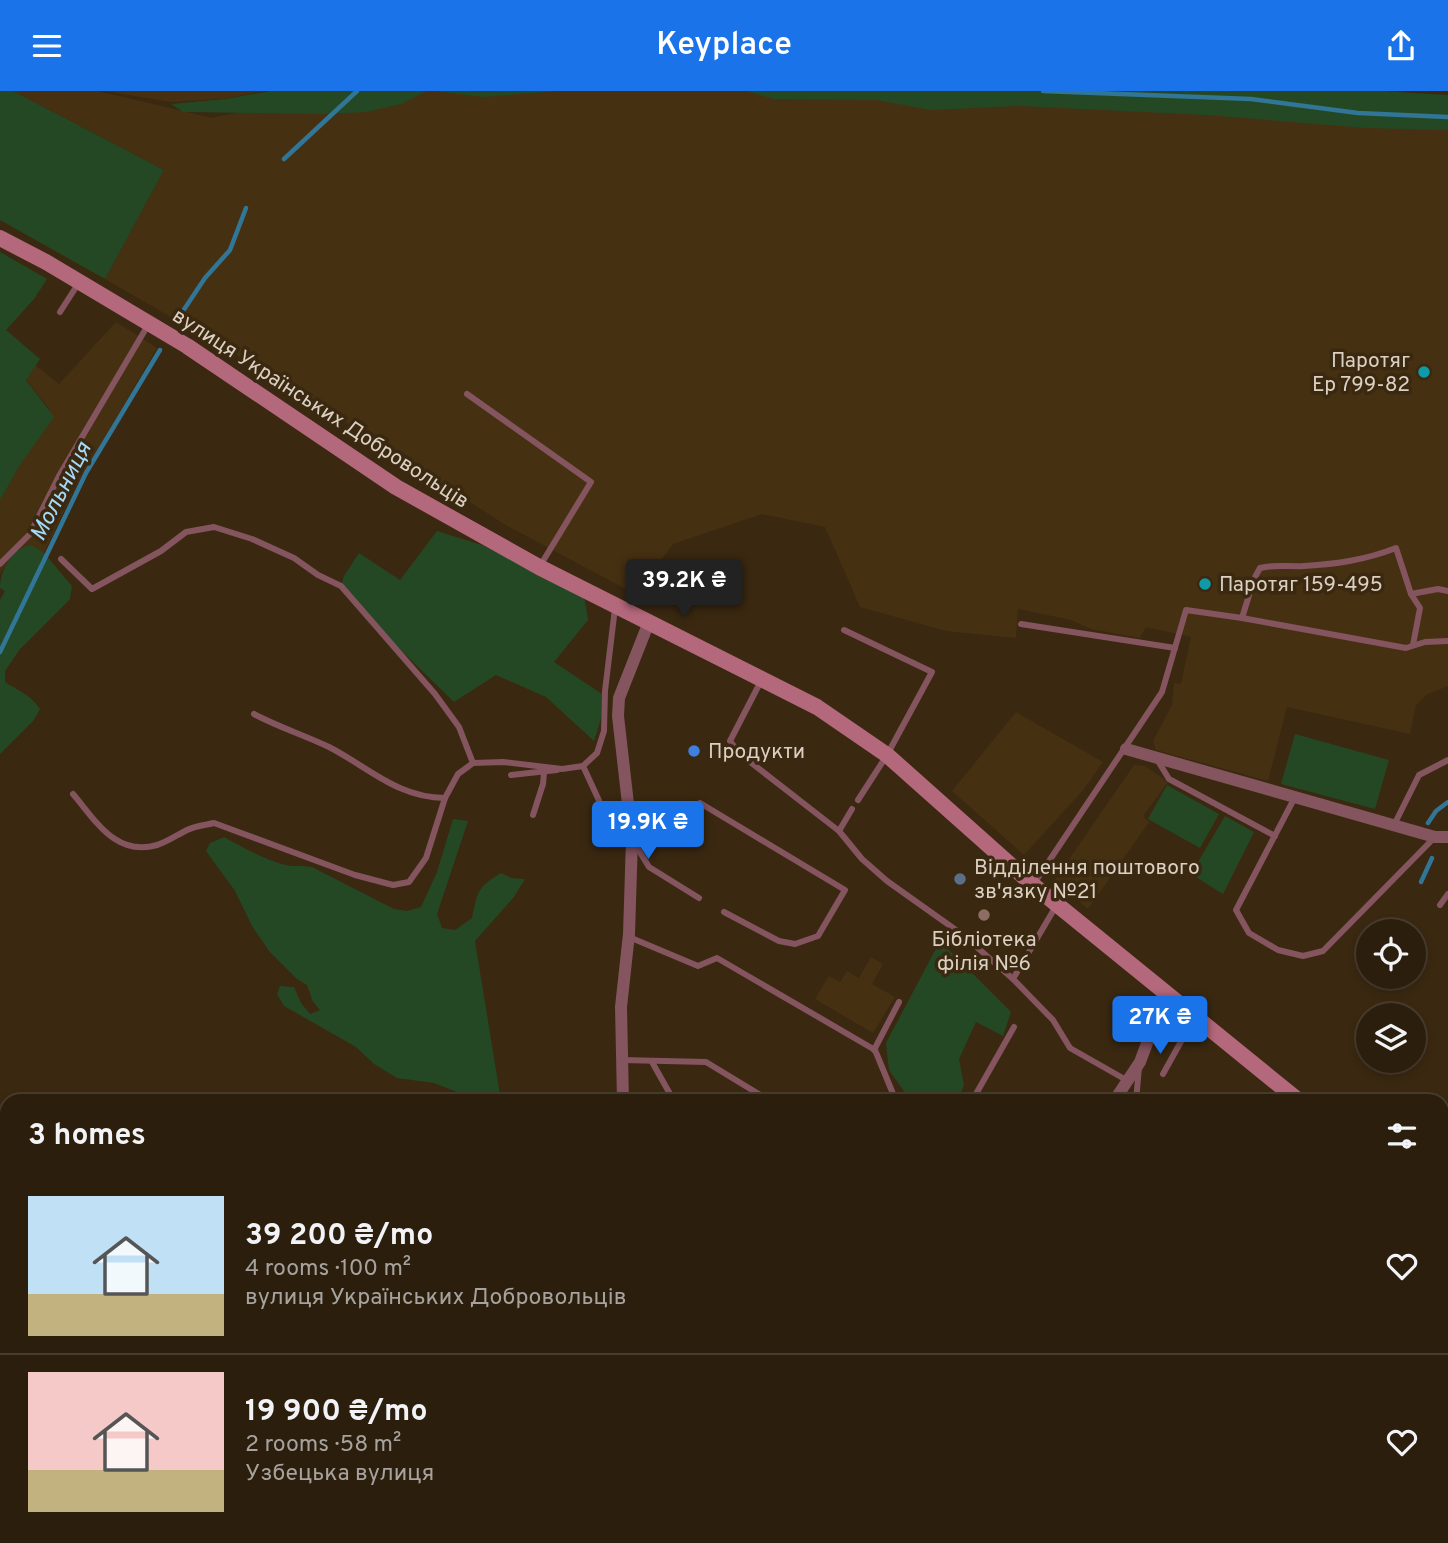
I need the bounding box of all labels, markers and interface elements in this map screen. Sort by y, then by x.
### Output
text: Keyplace [656,26,792,66]
icon: menu [28,27,66,65]
icon: share [1382,27,1420,65]
street label: вулиця Українських Добровольців [167,303,474,515]
place label: Паротяг Ер 799-82 [1312,348,1410,399]
marker: Паротяг Ер 799-82 [1416,364,1432,380]
water label: Мольниця [25,437,100,547]
pin: 39.2K ₴ [619,559,749,619]
text: 39.2K ₴ [642,567,726,596]
place label: Паротяг 159-495 [1219,572,1383,599]
marker: Паротяг 159-495 [1197,576,1213,592]
place label: Продукти [708,739,805,766]
marker: Продукти [686,743,702,759]
pin: 19.9K ₴ [583,801,713,861]
text: 19.9K ₴ [608,809,688,838]
place label: Відділення поштового зв'язку №21 [974,855,1200,906]
marker: Відділення поштового зв'язку №21 [952,871,968,887]
marker: Бібліотека філія №6 [976,907,992,923]
map controls [1356,919,1426,1073]
button: locate [1356,919,1426,989]
place label: Бібліотека філія №6 [932,927,1036,978]
pin: 27K ₴ [1111,997,1209,1056]
button: layers [1356,1003,1426,1073]
text: 27K ₴ [1128,1004,1192,1033]
icon: filters [1383,1117,1421,1155]
text: 3 homes [28,1118,146,1155]
text: 39 200 ₴/mo [245,1218,433,1255]
icon: home [84,1224,168,1308]
icon: heart [1383,1247,1421,1285]
text: 4 rooms · 100 m² [245,1255,411,1284]
text: вулиця Українських Добровольців [245,1284,627,1313]
text: 19 900 ₴/mo [245,1394,427,1431]
icon: home [84,1400,168,1484]
icon: heart [1383,1423,1421,1461]
text: 2 rooms · 58 m² [245,1431,401,1460]
text: Узбецька вулиця [245,1460,434,1489]

